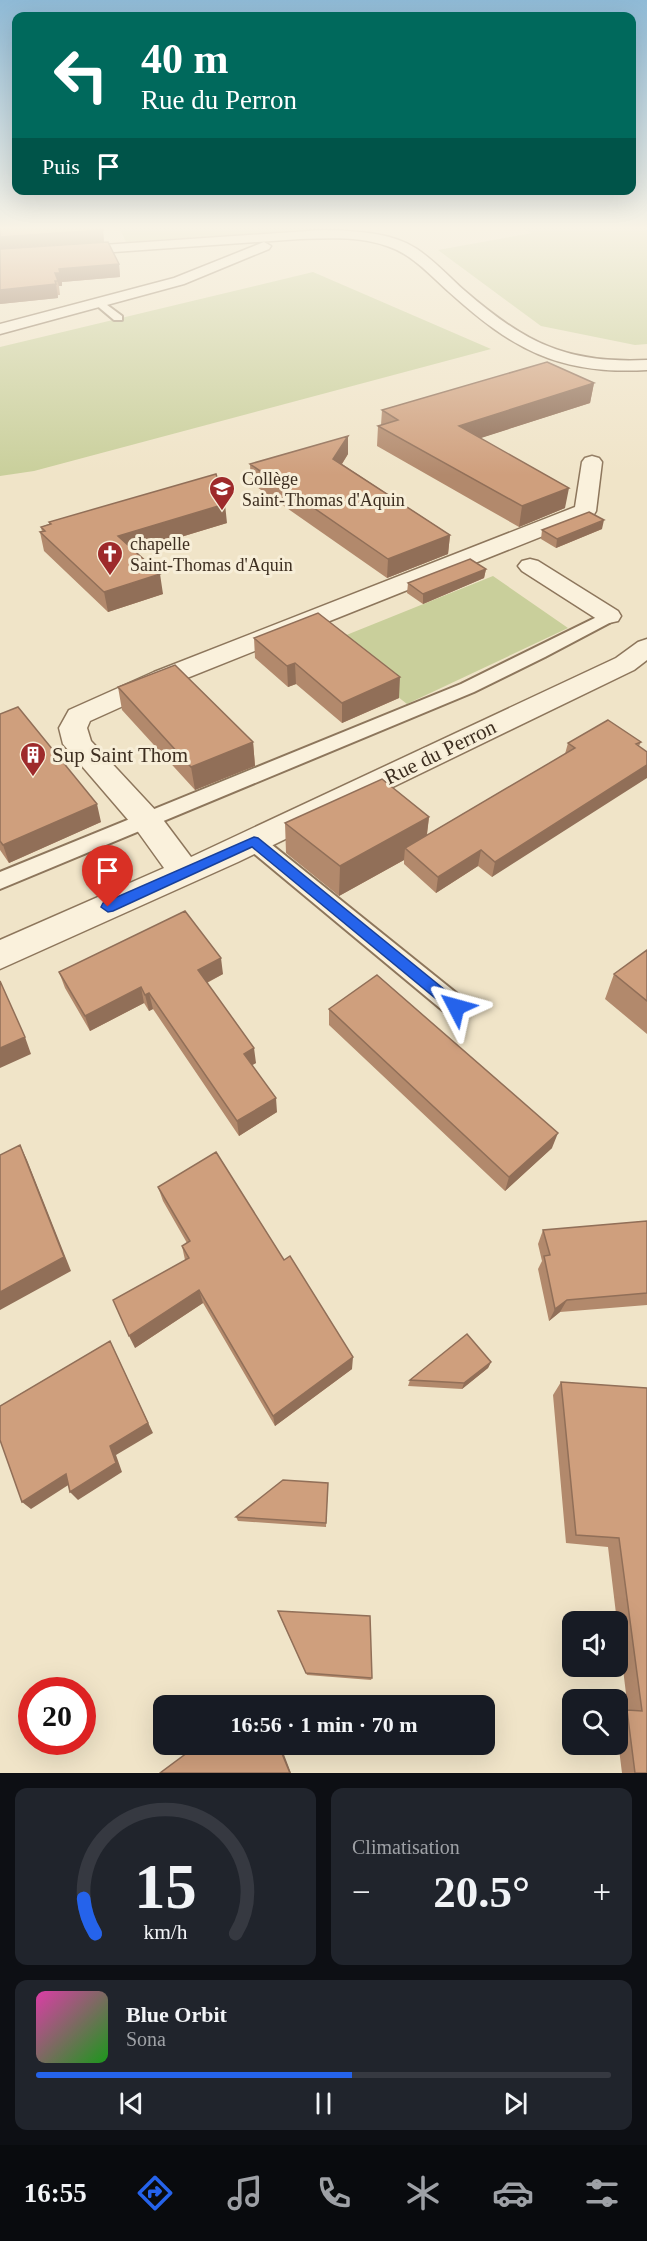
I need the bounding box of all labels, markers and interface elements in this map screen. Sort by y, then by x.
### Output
icon: left [42,36,120,114]
text: 40 m [141,36,229,82]
text: Rue du Perron [141,85,297,115]
icon: arrive [92,150,125,183]
text: Puis [42,154,80,179]
place label: Collège Saint-Thomas d'Aquin [242,469,405,510]
school or university icon: Collège Saint-Thomas d'Aquin [207,474,237,512]
place label: chapelle Saint-Thomas d'Aquin [130,534,293,575]
church icon: chapelle Saint-Thomas d'Aquin [95,539,125,577]
street label: Rue du Perron [380,714,500,789]
building icon: Sup Saint Thom [18,740,48,778]
place label: Sup Saint Thom [52,743,188,767]
pin [82,845,133,907]
icon: arrive [91,854,124,887]
position arrow [424,975,488,1039]
map controls [562,1611,628,1755]
button: sound [562,1611,628,1677]
speed limit sign: 20 [18,1677,96,1755]
button: search [562,1689,628,1755]
text: 16:56 · 1 min · 70 m [231,1712,418,1737]
text: Climatisation [352,1836,460,1858]
text: 15 [134,1852,197,1921]
text: 20.5° [433,1867,530,1917]
text: − [352,1874,371,1910]
text: + [592,1874,611,1910]
text: km/h [143,1920,188,1944]
text: Blue Orbit [126,2002,227,2027]
text: Sona [126,2028,166,2050]
icon: previous [115,2087,148,2120]
icon: pause [307,2087,340,2120]
icon: next [499,2087,532,2120]
icon: directions [134,2172,176,2214]
icon: music [224,2172,266,2214]
icon: phone [313,2172,355,2214]
icon: climate [402,2172,444,2214]
icon: car [492,2172,534,2214]
icon: filters [581,2172,623,2214]
text: 16:55 [24,2178,87,2208]

